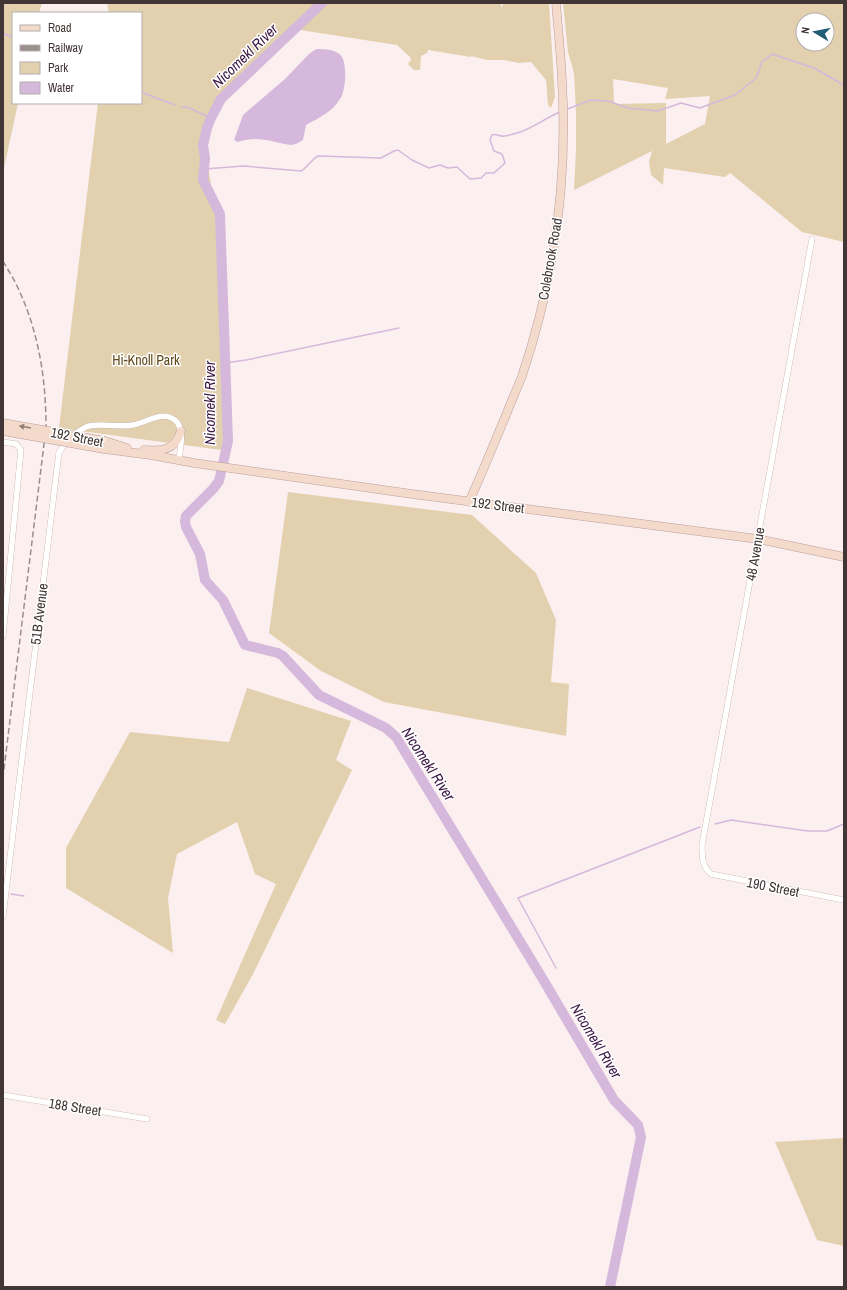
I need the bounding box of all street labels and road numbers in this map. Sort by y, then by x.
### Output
street label: Colebrook Road [534,217,566,301]
street label: 192 Street [49,423,105,451]
street label: 192 Street [471,493,525,517]
street label: 48 Avenue [741,526,769,582]
street label: 51B Avenue [26,582,52,646]
street label: 190 Street [745,873,801,901]
street label: 188 Street [47,1094,103,1120]

